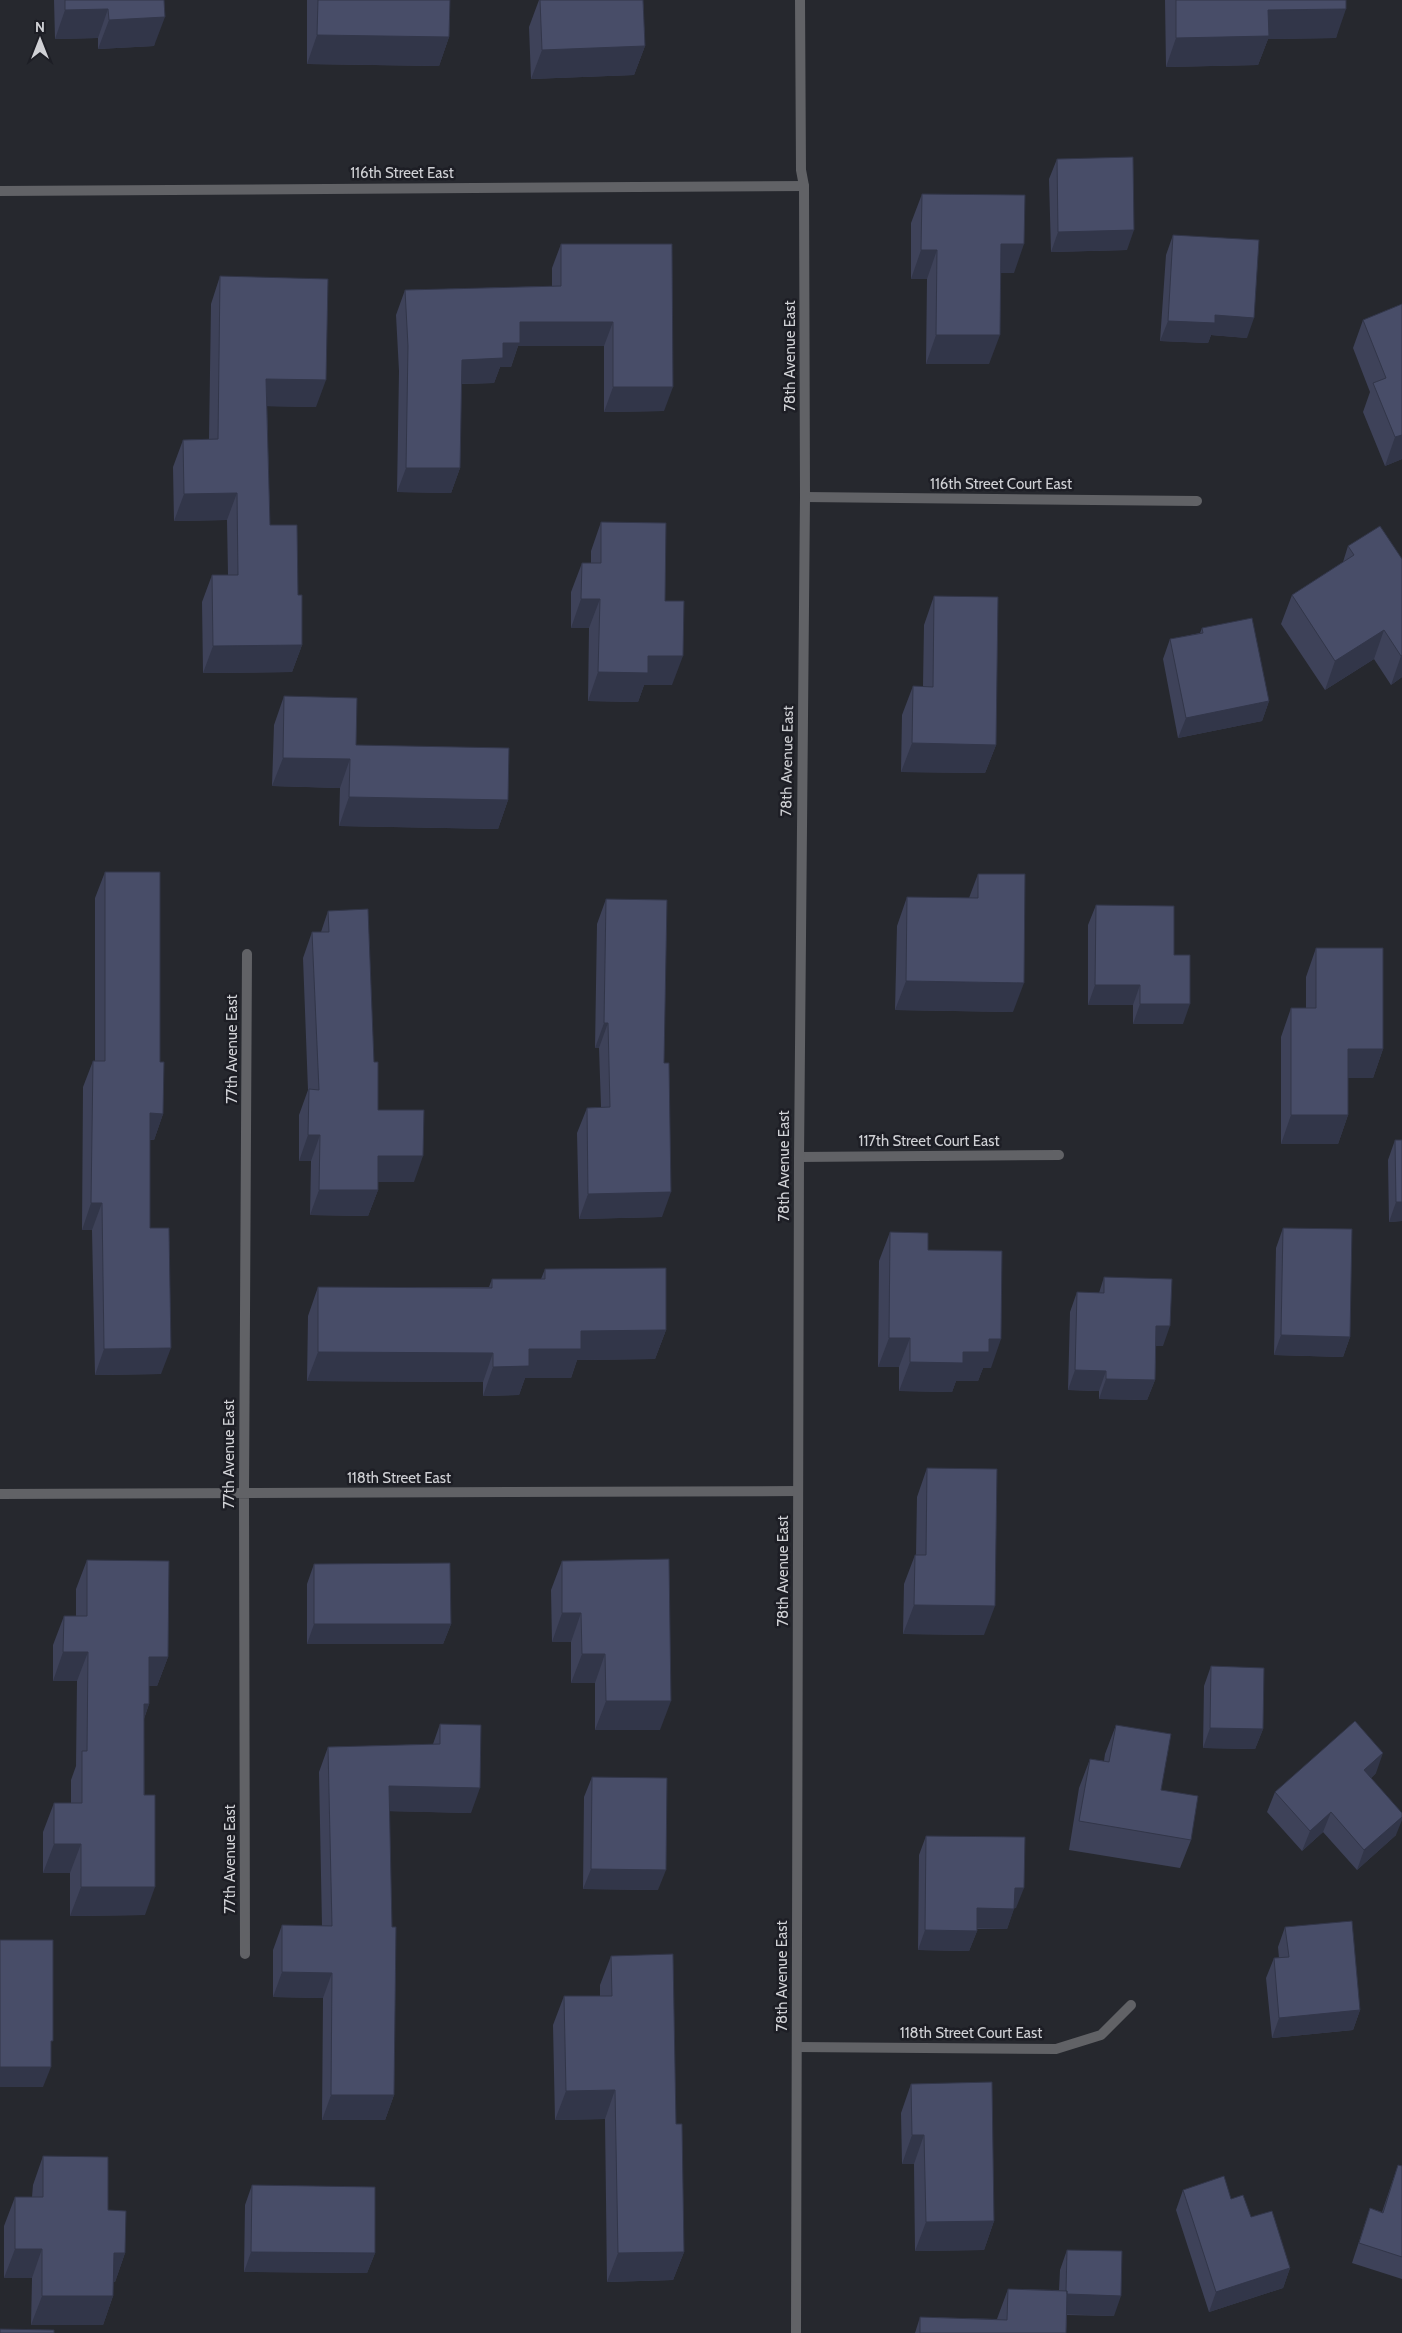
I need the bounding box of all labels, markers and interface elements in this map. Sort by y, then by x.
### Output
north arrow [15,15,65,65]
text: N [35,18,45,36]
street label: 116th Street East [350,164,454,182]
street label: 78th Avenue East [781,301,799,411]
street label: 116th Street Court East [930,475,1072,493]
street label: 78th Avenue East [777,705,797,817]
street label: 77th Avenue East [223,994,241,1104]
street label: 78th Avenue East [775,1111,793,1221]
street label: 117th Street Court East [859,1132,999,1150]
street label: 77th Avenue East [220,1399,238,1509]
street label: 118th Street East [347,1469,451,1487]
street label: 78th Avenue East [774,1516,792,1626]
street label: 77th Avenue East [221,1804,239,1914]
street label: 78th Avenue East [773,1921,791,2031]
street label: 118th Street Court East [900,2024,1042,2042]

